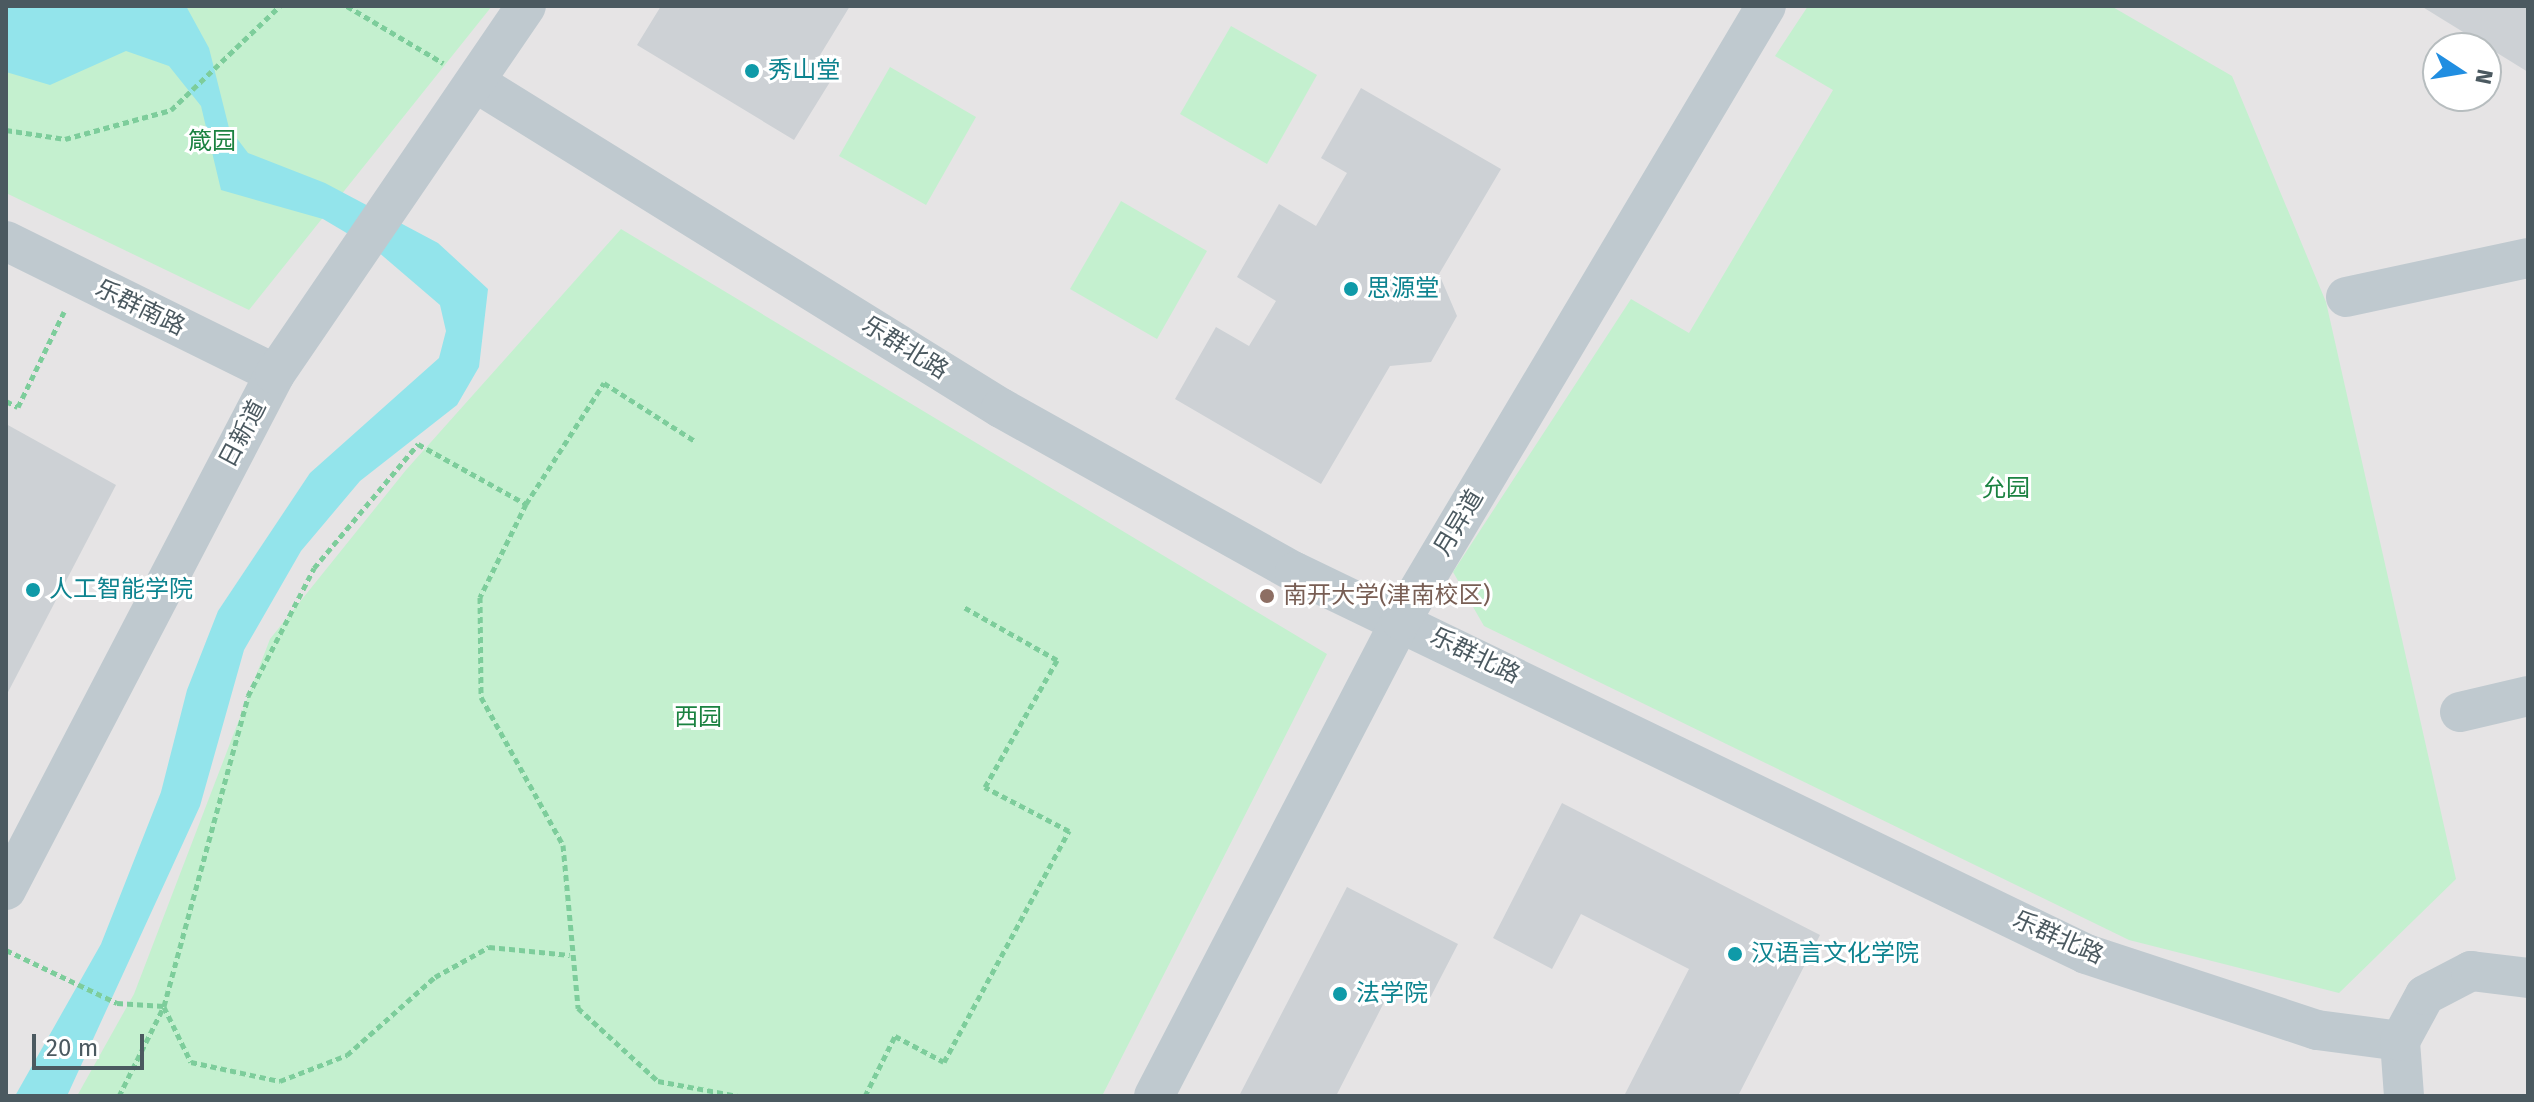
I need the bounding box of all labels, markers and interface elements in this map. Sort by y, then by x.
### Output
north arrow [2422,32,2502,112]
place label: 秀山堂 [768,57,840,85]
marker: 秀山堂 [743,62,761,80]
text: N [2469,67,2499,87]
park label: 箴园 [188,128,236,156]
street label: 乐群南路 [91,274,189,342]
place label: 思源堂 [1367,275,1439,303]
marker: 思源堂 [1342,280,1360,298]
street label: 乐群北路 [857,310,953,386]
street label: 日新道 [213,395,273,473]
park label: 允园 [1982,475,2030,503]
street label: 月异道 [1428,485,1490,561]
place label: 人工智能学院 [49,576,193,604]
marker: 人工智能学院 [24,581,42,599]
place label: 南开大学(津南校区) [1283,582,1491,610]
marker: 南开大学(津南校区) [1258,587,1276,605]
street label: 乐群北路 [1426,622,1524,690]
park label: 西园 [674,704,722,732]
street label: 乐群北路 [2008,905,2108,971]
place label: 汉语言文化学院 [1751,940,1919,968]
marker: 汉语言文化学院 [1726,945,1744,963]
place label: 法学院 [1356,980,1428,1008]
marker: 法学院 [1331,985,1349,1003]
scale bar [36,1018,148,1068]
text: 20 m [46,1034,98,1062]

